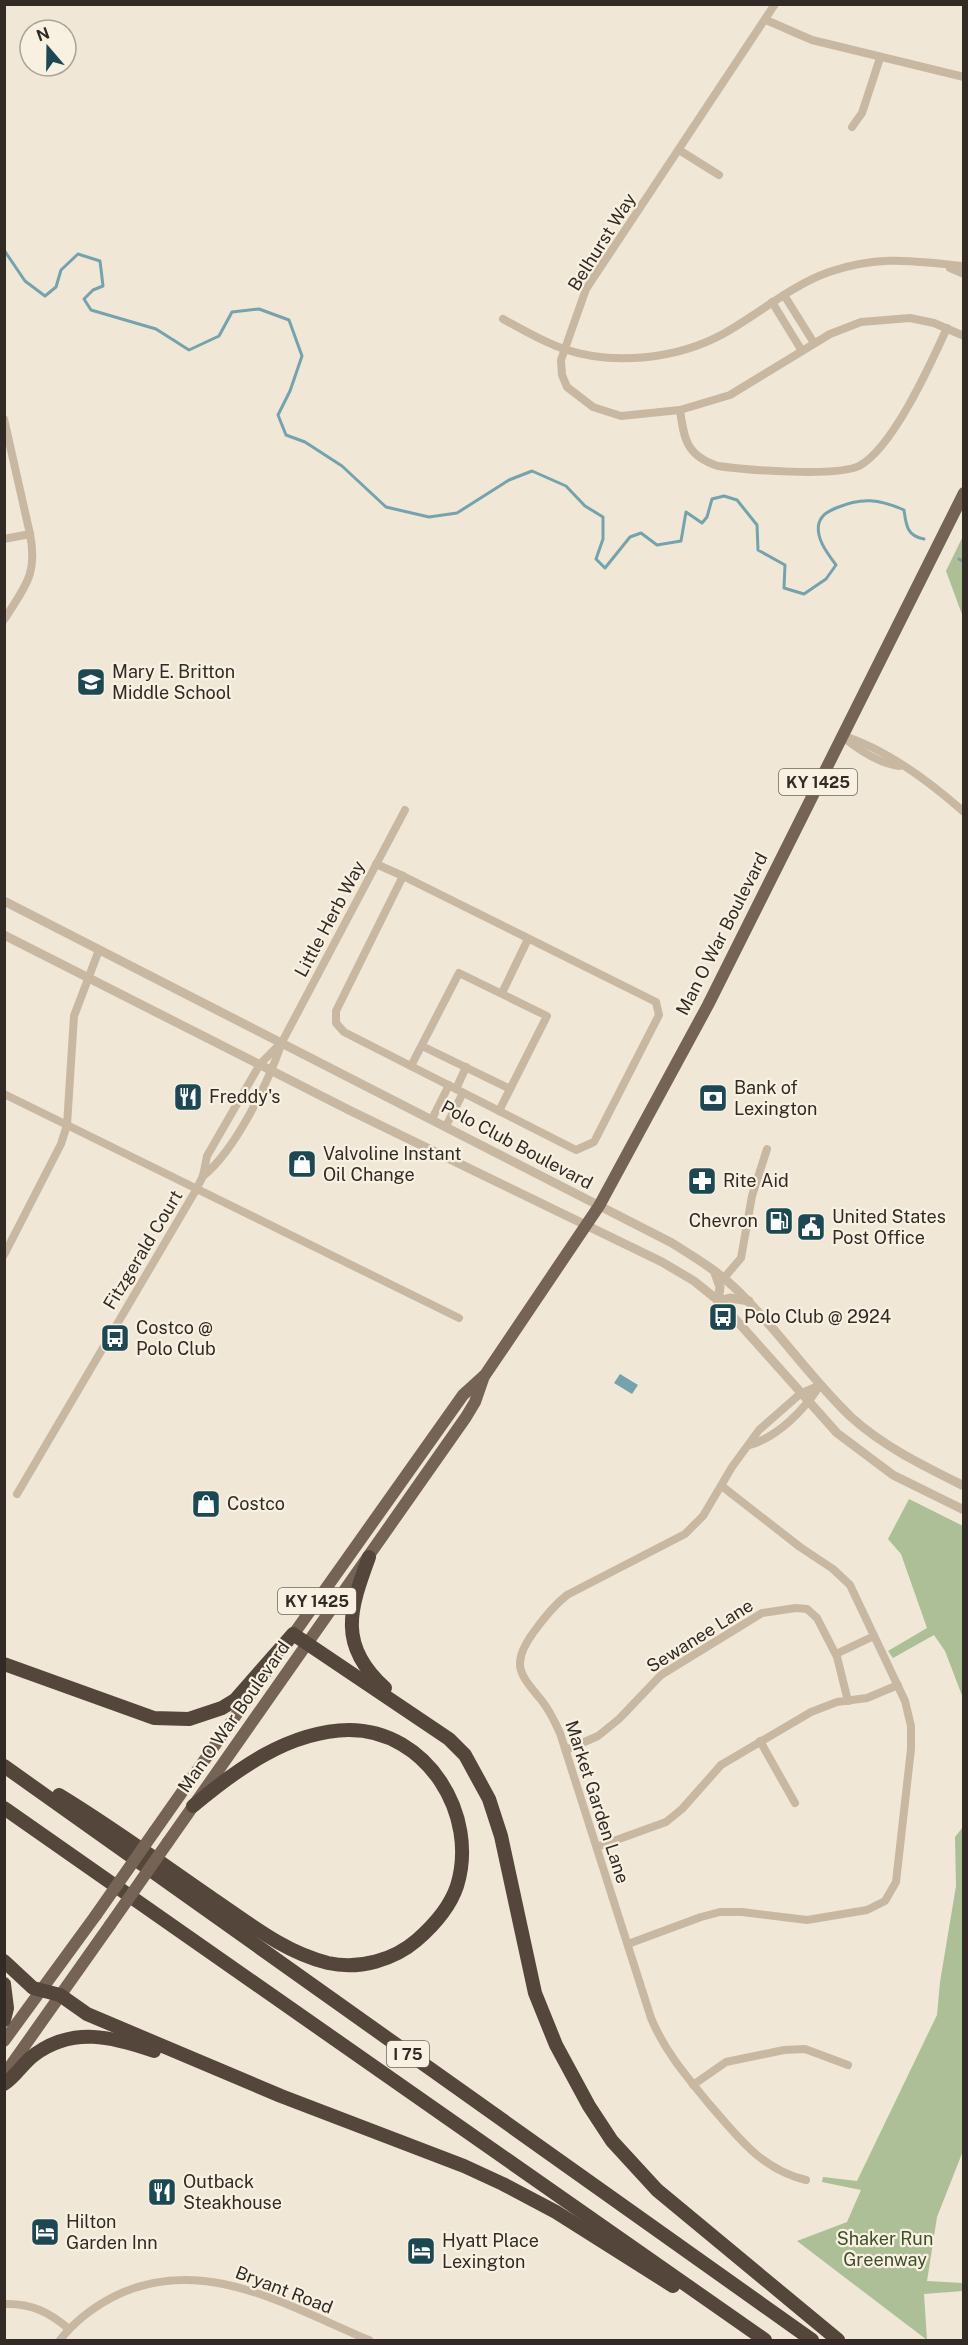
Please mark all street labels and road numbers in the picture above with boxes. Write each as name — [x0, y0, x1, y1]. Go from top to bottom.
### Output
street label: Belhurst Way — [563, 189, 640, 294]
road number: KY 1425 — [779, 769, 857, 795]
street label: Man O War Boulevard — [671, 849, 772, 1019]
street label: Little Herb Way — [290, 857, 369, 980]
street label: Polo Club Boulevard — [438, 1096, 596, 1193]
street label: Fitzgerald Court — [99, 1186, 186, 1313]
road number: KY 1425 — [278, 1588, 356, 1614]
street label: Sewanee Lane — [643, 1594, 757, 1677]
street label: Man O War Boulevard — [173, 1637, 294, 1796]
street label: Market Garden Lane — [561, 1718, 634, 1886]
road number: I 75 — [387, 2041, 429, 2067]
street label: Bryant Road — [232, 2261, 336, 2318]

